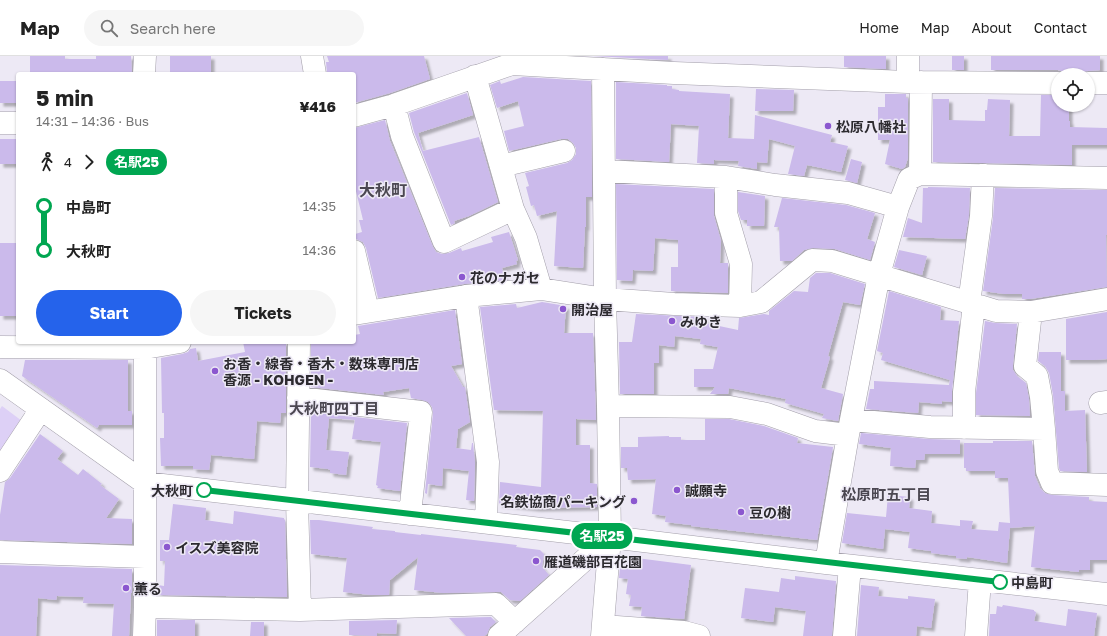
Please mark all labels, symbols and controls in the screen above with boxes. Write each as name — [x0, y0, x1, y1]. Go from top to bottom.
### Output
search box — [84, 10, 364, 46]
text: Map — [20, 16, 60, 39]
icon: search — [98, 17, 120, 39]
text: Search here — [130, 19, 216, 37]
text: Home — [859, 19, 899, 36]
text: Map — [921, 19, 949, 36]
text: About — [971, 19, 1012, 36]
text: Contact — [1034, 19, 1087, 36]
map controls — [1051, 68, 1095, 112]
button: locate — [1051, 68, 1095, 112]
text: 5 min — [36, 84, 94, 111]
text: ¥416 — [299, 97, 336, 115]
text: 14:31 – 14:36 · Bus — [36, 113, 149, 129]
place label: 松原八幡社 — [836, 118, 906, 135]
marker: 松原八幡社 — [823, 121, 833, 131]
icon: walk — [36, 151, 58, 173]
icon: forward — [78, 151, 100, 173]
text: 名駅25 — [114, 153, 159, 170]
text: 4 — [64, 154, 72, 170]
district label: 大秋町 — [359, 180, 407, 200]
text: 中島町 — [66, 198, 111, 216]
text: 14:35 — [303, 198, 336, 214]
text: 大秋町 — [66, 242, 111, 260]
text: 14:36 — [302, 242, 336, 258]
place label: 花のナガセ — [470, 269, 540, 286]
marker: 花のナガセ — [457, 272, 467, 282]
button: Start — [36, 290, 182, 336]
button: Tickets — [190, 290, 336, 336]
place label: 開治屋 — [571, 301, 613, 318]
marker: 開治屋 — [558, 304, 568, 314]
place label: みゆき — [680, 313, 722, 330]
marker: みゆき — [667, 316, 677, 326]
place label: お香・線香・香木・数珠専門店 香源 - KOHGEN - — [223, 355, 419, 388]
marker: お香・線香・香木・数珠専門店 香源 - KOHGEN - — [210, 366, 220, 376]
district label: 大秋町四丁目 — [289, 399, 379, 417]
place label: 大秋町 — [151, 482, 193, 499]
marker: 大秋町 — [196, 482, 212, 498]
place label: 誠願寺 — [685, 482, 727, 499]
marker: 誠願寺 — [672, 485, 682, 495]
district label: 松原町五丁目 — [841, 485, 931, 503]
place label: 名鉄協商パーキング — [500, 493, 626, 510]
marker: 名鉄協商パーキング — [629, 496, 639, 506]
place label: 豆の樹 — [749, 504, 791, 521]
marker: 豆の樹 — [736, 507, 746, 517]
line badge: 名駅25 — [574, 523, 630, 549]
text: 名駅25 — [579, 527, 625, 544]
place label: イスズ美容院 — [175, 539, 259, 556]
marker: イスズ美容院 — [162, 542, 172, 552]
place label: 雁道磯部百花園 — [544, 553, 642, 570]
marker: 雁道磯部百花園 — [531, 556, 541, 566]
marker: 中島町 — [992, 574, 1008, 590]
place label: 中島町 — [1011, 574, 1053, 591]
place label: 薫る — [134, 580, 162, 597]
marker: 薫る — [121, 583, 131, 593]

